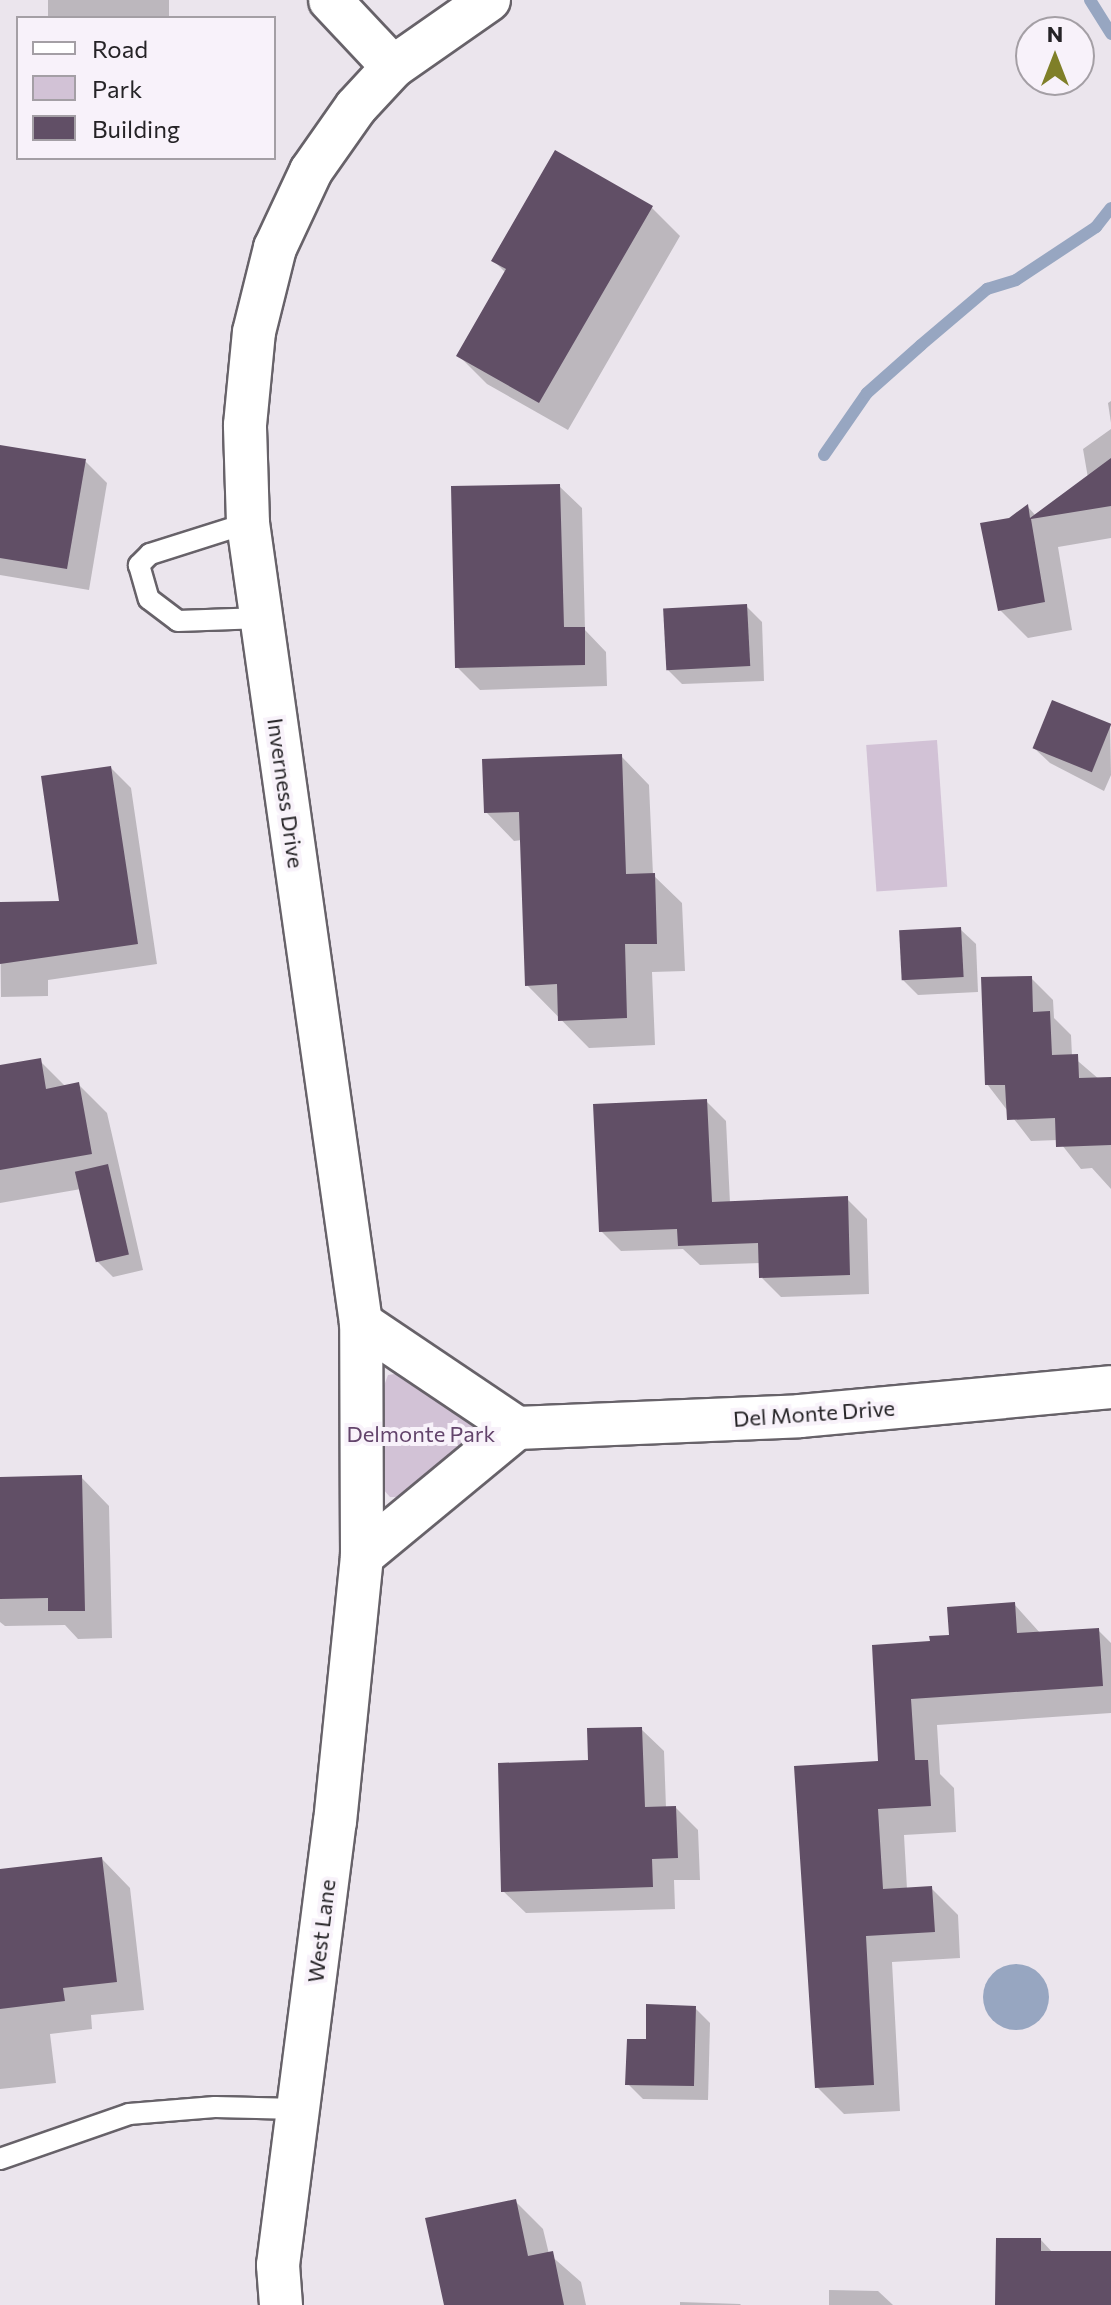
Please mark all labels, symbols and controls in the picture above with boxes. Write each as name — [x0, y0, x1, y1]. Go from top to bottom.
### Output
legend — [16, 16, 276, 160]
north arrow — [1015, 16, 1095, 96]
text: N — [1047, 20, 1063, 47]
text: Road — [92, 34, 148, 63]
text: Park — [92, 74, 142, 103]
text: Building — [92, 114, 180, 143]
street label: Inverness Drive — [262, 716, 310, 870]
street label: Del Monte Drive — [732, 1394, 896, 1432]
park label: Delmonte Park — [346, 1421, 496, 1447]
street label: West Lane — [302, 1878, 340, 1984]

